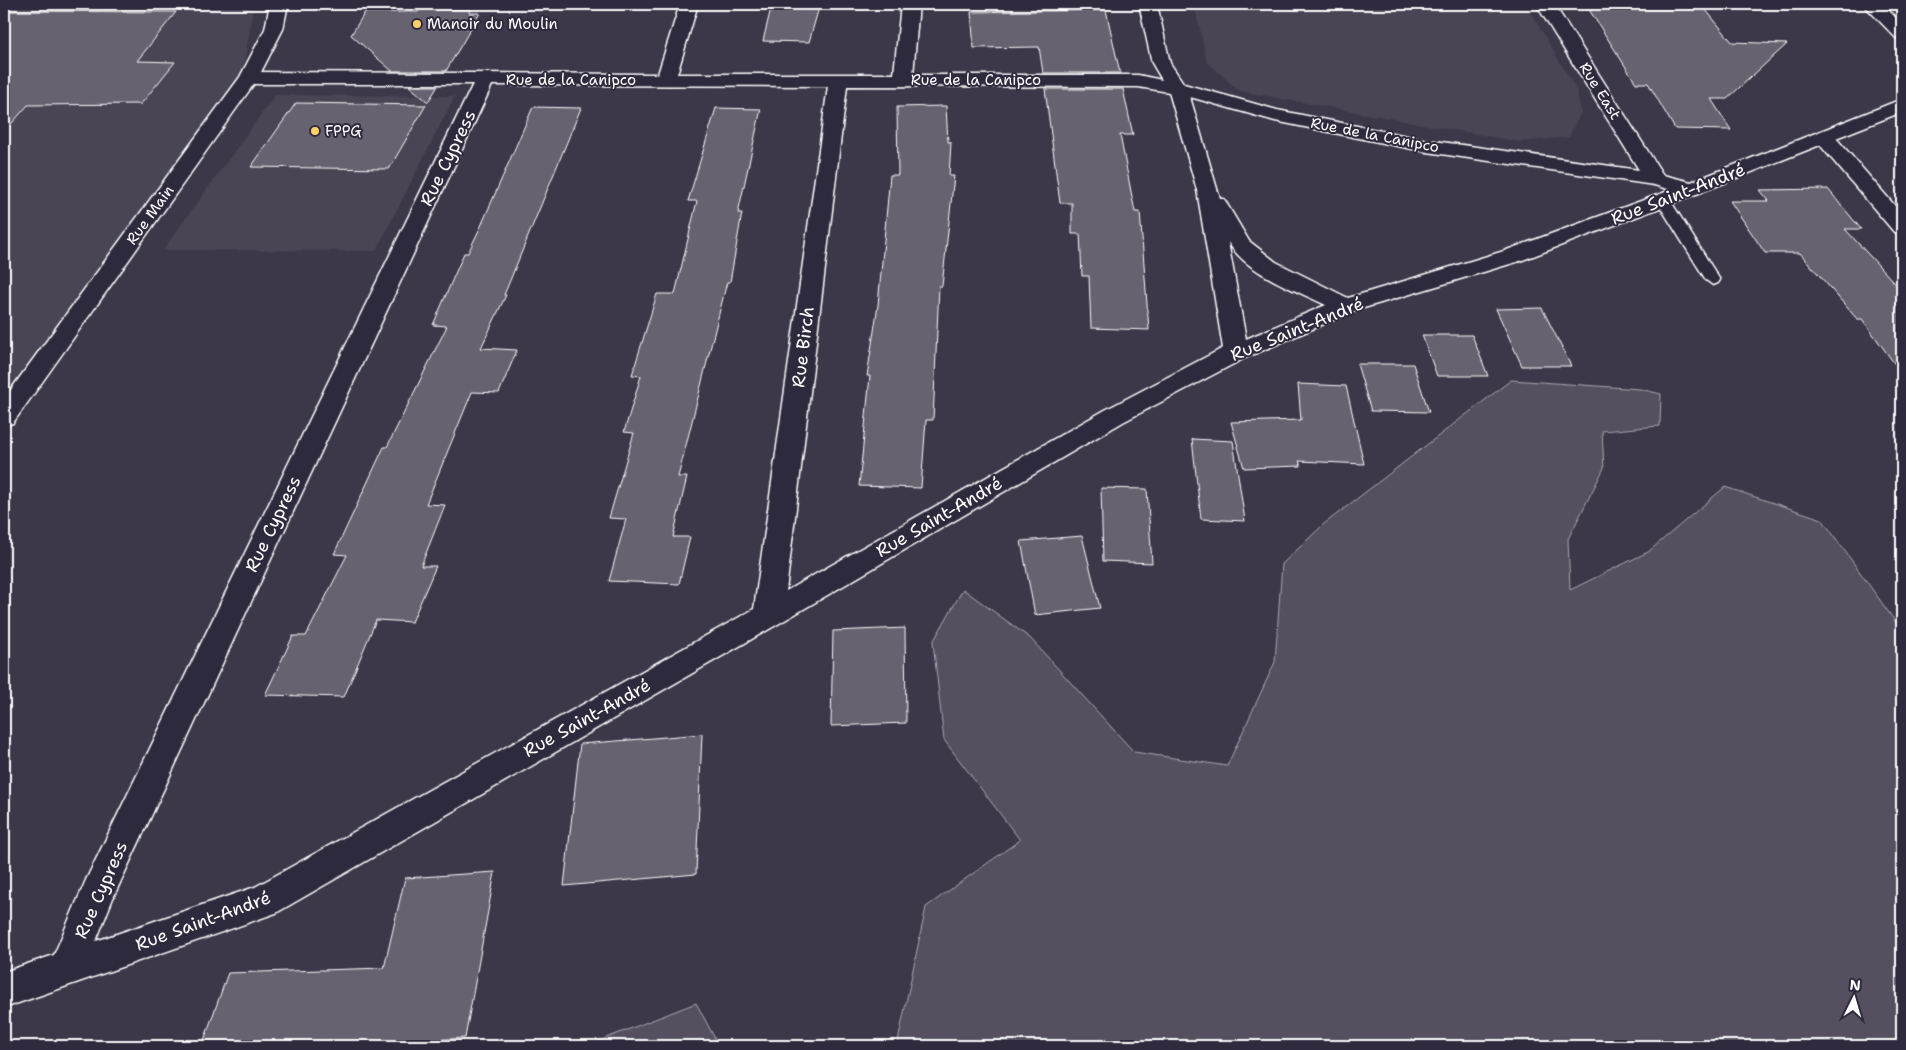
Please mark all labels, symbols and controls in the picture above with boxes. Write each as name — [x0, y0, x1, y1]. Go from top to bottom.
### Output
place label: Manoir du Moulin — [427, 14, 558, 34]
marker: Manoir du Moulin — [411, 18, 423, 30]
street label: Rue East — [1574, 58, 1626, 124]
street label: Rue de la Canipco — [506, 70, 636, 90]
street label: Rue de la Canipco — [911, 70, 1041, 90]
street label: Rue Cypress — [414, 106, 482, 210]
street label: Rue de la Canipco — [1309, 113, 1441, 157]
place label: FPPG — [325, 121, 362, 141]
marker: FPPG — [309, 125, 321, 137]
street label: Rue Saint-André — [1607, 157, 1749, 231]
street label: Rue Main — [122, 181, 178, 249]
street label: Rue Saint-André — [1227, 291, 1367, 367]
street label: Rue Birch — [786, 305, 820, 389]
street label: Rue Saint-André — [872, 471, 1006, 563]
street label: Rue Cypress — [239, 472, 307, 576]
street label: Rue Saint-André — [519, 673, 655, 763]
street label: Rue Cypress — [69, 838, 133, 942]
street label: Rue Saint-André — [132, 885, 274, 957]
north arrow — [1828, 972, 1878, 1022]
text: N — [1849, 976, 1861, 994]

